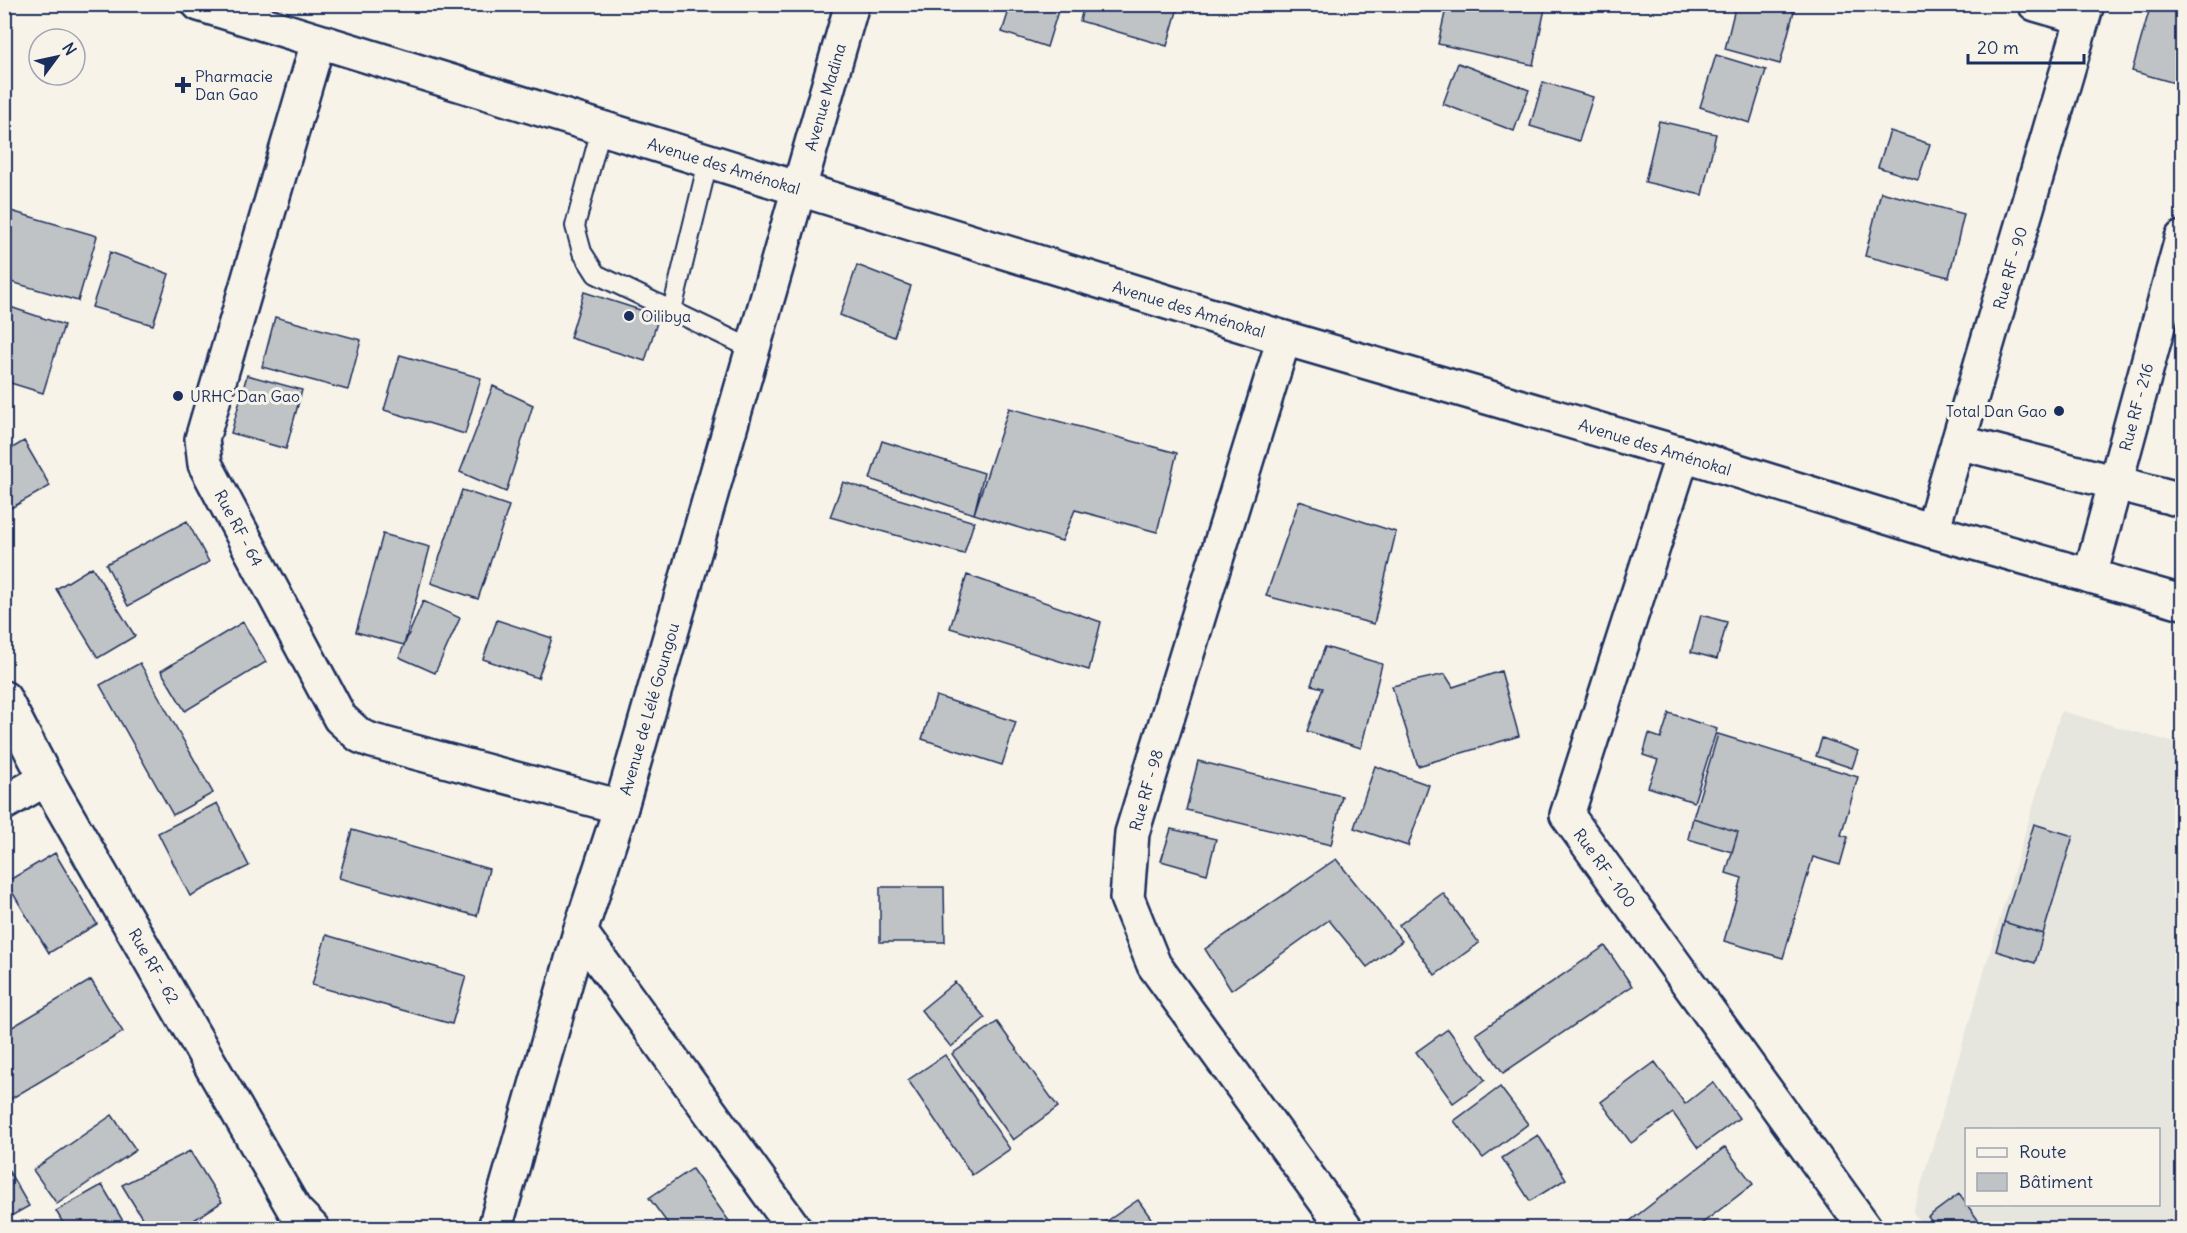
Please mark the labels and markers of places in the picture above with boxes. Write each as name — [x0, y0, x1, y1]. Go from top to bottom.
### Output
place label: Pharmacie Dan Gao — [195, 66, 273, 104]
marker: Pharmacie Dan Gao — [176, 78, 190, 92]
place label: Oilibya — [641, 306, 691, 326]
marker: Oilibya — [622, 309, 636, 323]
place label: URHC Dan Gao — [190, 386, 300, 406]
marker: URHC Dan Gao — [171, 389, 185, 403]
place label: Total Dan Gao — [1946, 401, 2047, 421]
marker: Total Dan Gao — [2052, 404, 2066, 418]

